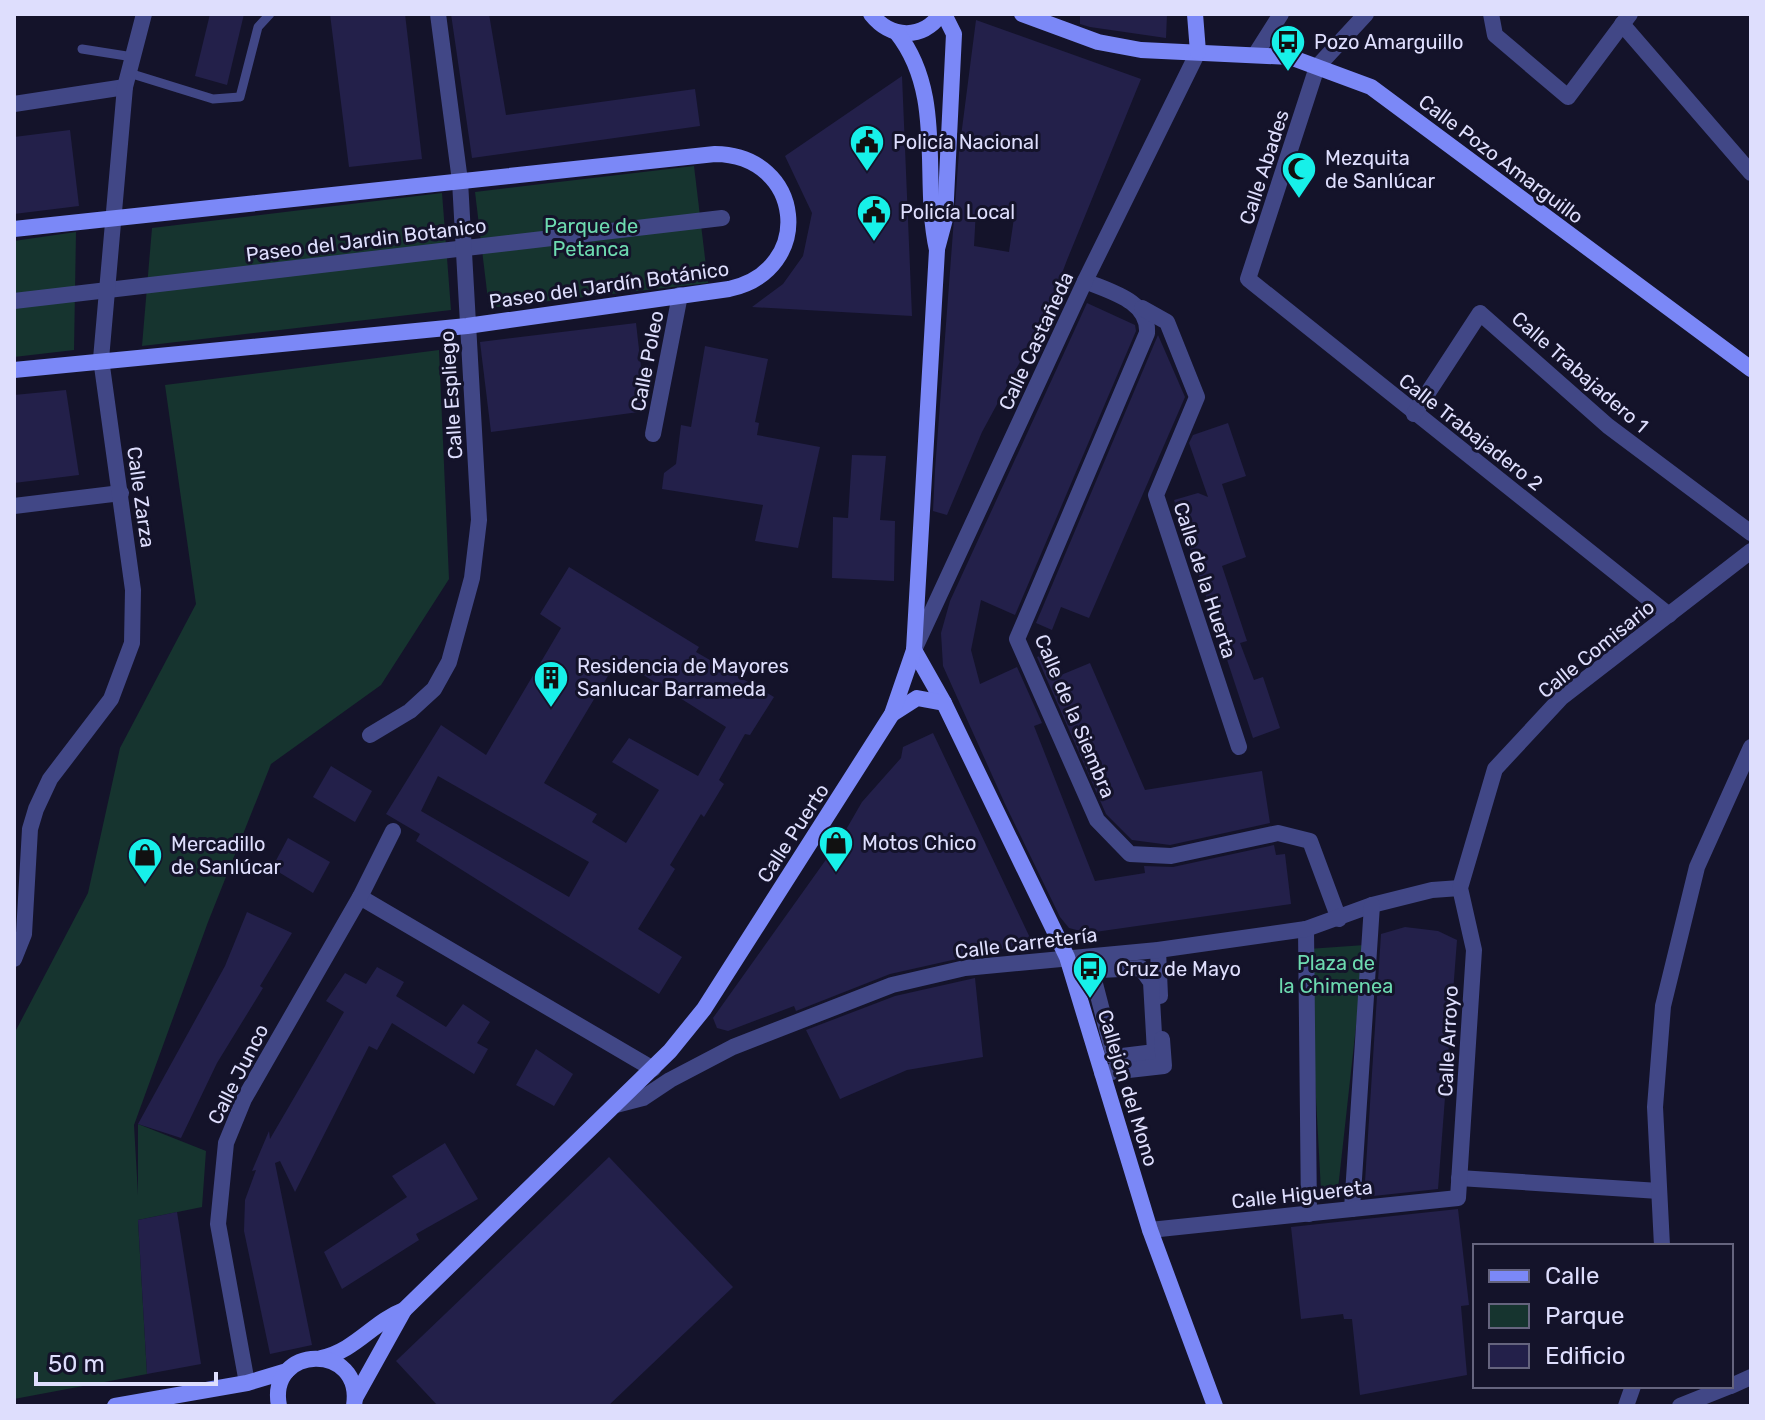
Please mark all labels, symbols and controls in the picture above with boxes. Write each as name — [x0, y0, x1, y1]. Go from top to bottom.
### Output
bus stop icon: Pozo Amarguillo — [1269, 23, 1307, 73]
place label: Pozo Amarguillo — [1314, 30, 1464, 54]
street label: Calle Pozo Amarguillo — [1414, 89, 1588, 229]
street label: Calle Abades — [1234, 107, 1294, 227]
public building icon: Policía Nacional — [848, 123, 886, 173]
place label: Policía Nacional — [893, 130, 1039, 154]
place label: Mezquita de Sanlúcar — [1325, 146, 1436, 193]
mosque icon: Mezquita de Sanlúcar — [1280, 150, 1318, 200]
public building icon: Policía Local — [855, 193, 893, 243]
place label: Policía Local — [900, 200, 1015, 224]
street label: Paseo del Jardin Botanico — [244, 213, 488, 267]
park label: Parque de Petanca — [544, 214, 638, 261]
street label: Paseo del Jardín Botánico — [487, 256, 731, 314]
street label: Calle Castañeda — [993, 268, 1079, 414]
street label: Calle Trabajadero 1 — [1507, 306, 1653, 438]
street label: Calle Poleo — [625, 309, 669, 413]
street label: Calle Espliego — [435, 330, 467, 460]
street label: Calle Trabajadero 2 — [1394, 368, 1548, 496]
street label: Calle Zarza — [122, 445, 160, 549]
street label: Calle de la Huerta — [1168, 499, 1242, 661]
street label: Calle Comisario — [1533, 595, 1659, 703]
street label: Calle de la Siembra — [1030, 630, 1120, 802]
place label: Residencia de Mayores Sanlucar Barrameda — [577, 654, 789, 701]
building icon: Residencia de Mayores Sanlucar Barrameda — [532, 659, 570, 709]
street label: Calle Puerto — [752, 779, 834, 887]
shop icon: Motos Chico — [817, 824, 855, 874]
place label: Motos Chico — [862, 831, 977, 855]
place label: Mercadillo de Sanlúcar — [171, 832, 282, 879]
shop icon: Mercadillo de Sanlúcar — [126, 836, 164, 886]
street label: Calle Carretería — [953, 922, 1099, 964]
bus stop icon: Cruz de Mayo — [1071, 950, 1109, 1000]
park label: Plaza de la Chimenea — [1279, 951, 1393, 998]
place label: Cruz de Mayo — [1116, 957, 1241, 981]
street label: Calle Arroyo — [1433, 985, 1463, 1097]
street label: Callejón del Mono — [1093, 1007, 1163, 1169]
street label: Calle Junco — [202, 1020, 274, 1128]
street label: Calle Higuereta — [1230, 1175, 1374, 1213]
legend — [1473, 1244, 1733, 1388]
text: Calle — [1545, 1262, 1599, 1290]
text: Parque — [1545, 1302, 1624, 1330]
scale bar — [36, 1336, 216, 1386]
text: Edificio — [1545, 1342, 1626, 1370]
text: 50 m — [48, 1350, 105, 1378]

